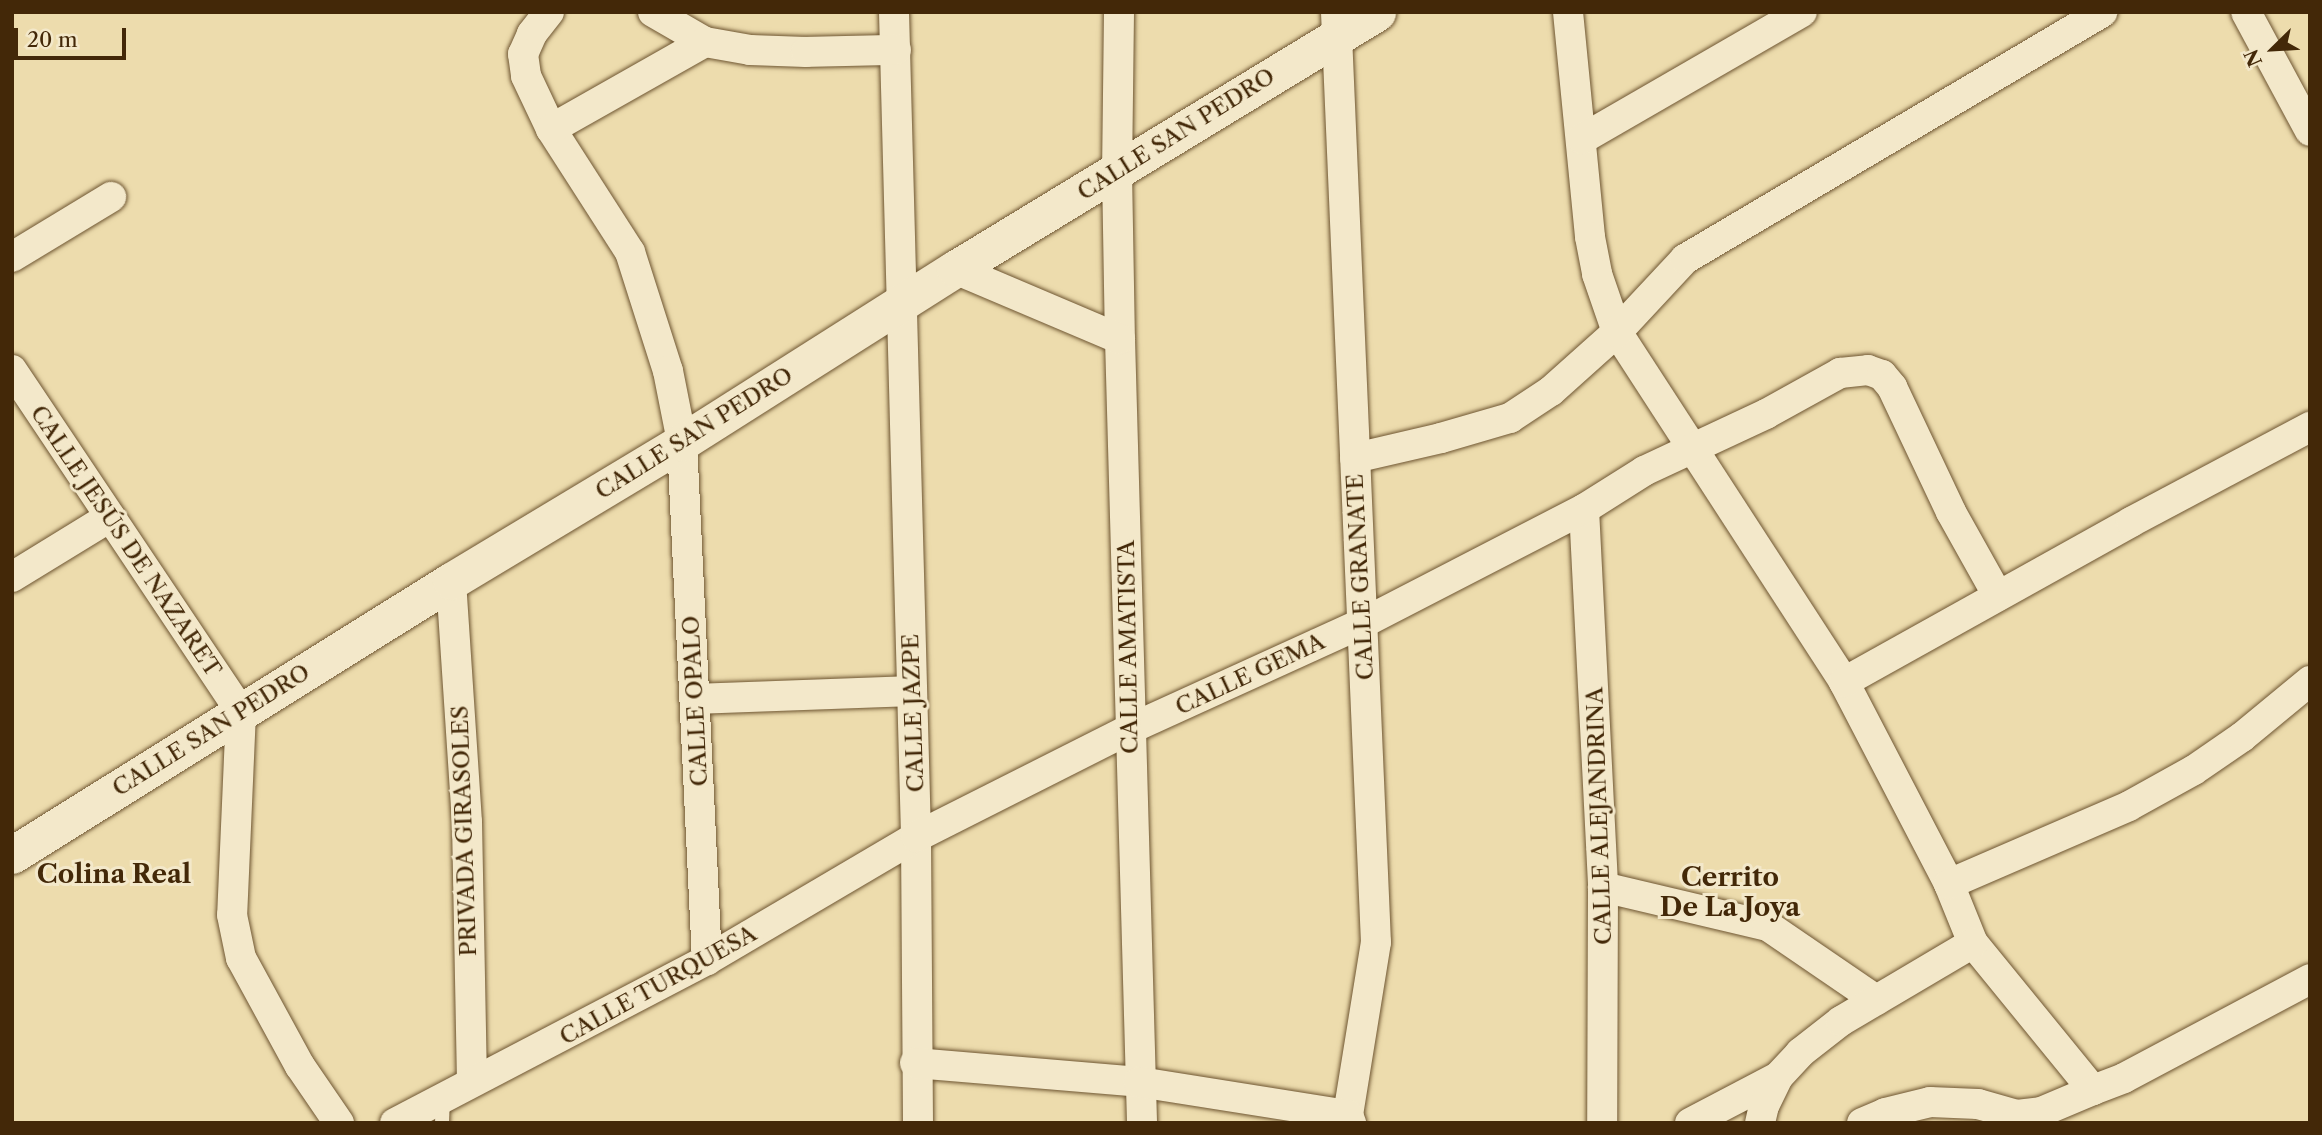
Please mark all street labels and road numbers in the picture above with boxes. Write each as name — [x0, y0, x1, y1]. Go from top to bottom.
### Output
street label: CALLE SAN PEDRO — [1072, 62, 1280, 206]
street label: CALLE SAN PEDRO — [590, 361, 798, 505]
street label: CALLE JESÚS DE NAZARET — [25, 400, 227, 682]
street label: CALLE GRANATE — [1341, 473, 1379, 681]
street label: CALLE AMATISTA — [1112, 539, 1144, 755]
street label: CALLE OPALO — [677, 615, 713, 787]
street label: CALLE GEMA — [1171, 627, 1329, 721]
street label: CALLE JAZPE — [896, 633, 930, 793]
street label: CALLE SAN PEDRO — [107, 658, 315, 802]
street label: CALLE ALEJANDRINA — [1581, 686, 1617, 946]
street label: PRIVADA GIRASOLES — [446, 705, 482, 957]
street label: CALLE TURQUESA — [554, 919, 762, 1051]

